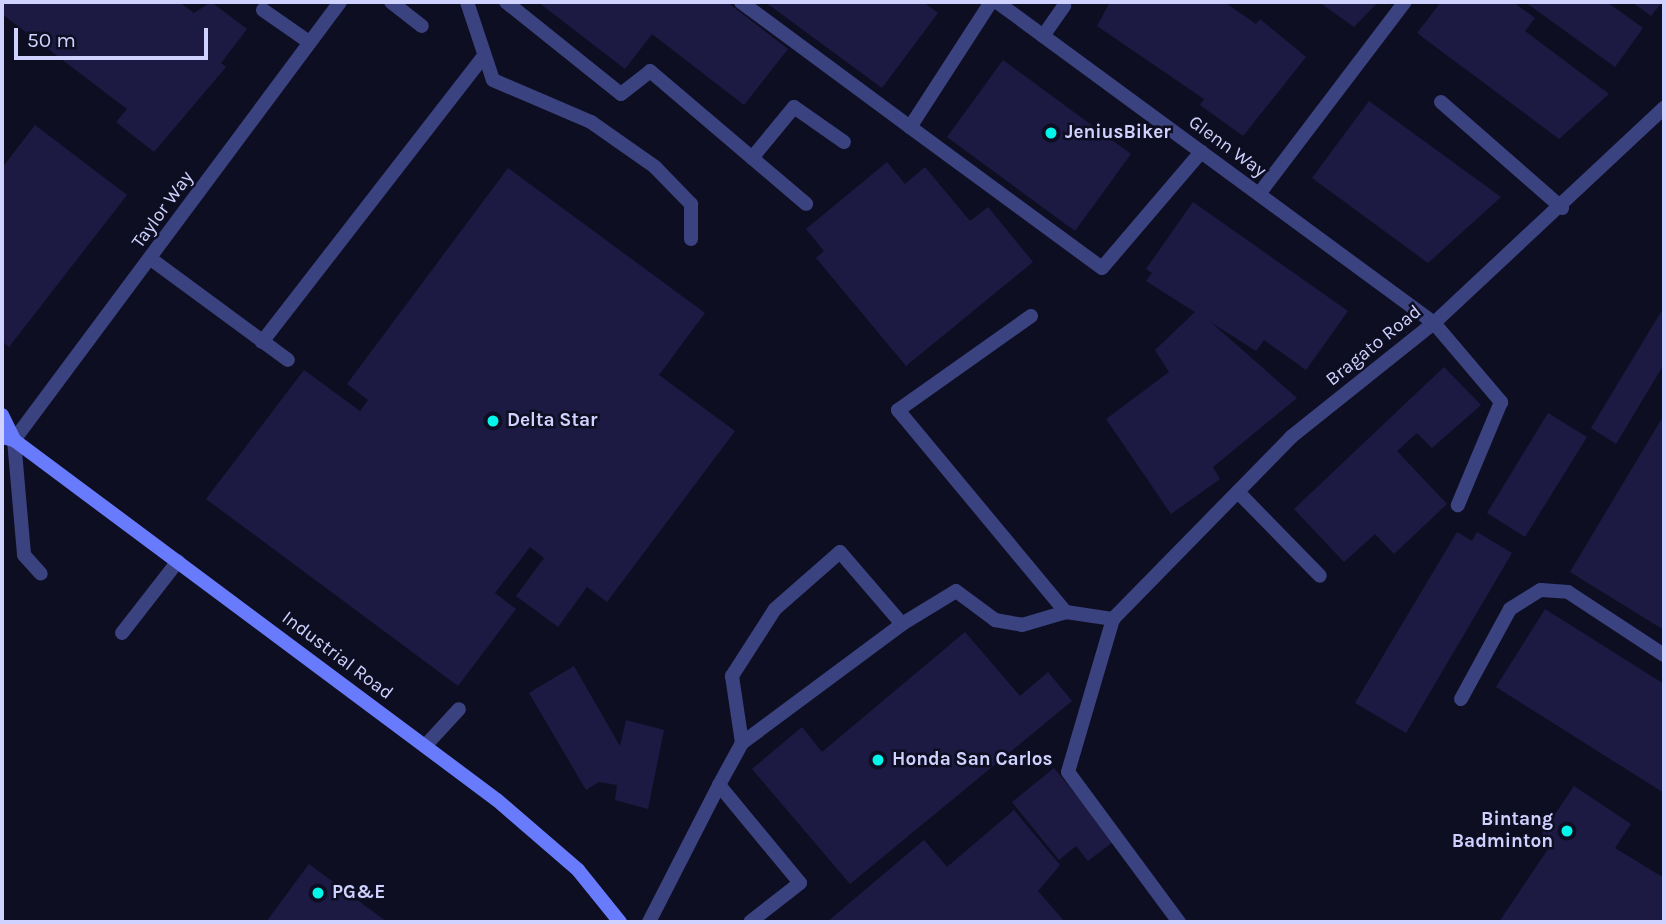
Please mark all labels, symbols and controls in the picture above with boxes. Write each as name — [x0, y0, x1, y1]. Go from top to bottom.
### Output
scale bar — [18, 14, 212, 58]
text: 50 m — [27, 28, 76, 52]
street label: Glenn Way — [1184, 111, 1270, 183]
place label: JeniusBiker — [1065, 122, 1171, 144]
marker: JeniusBiker — [1043, 125, 1059, 141]
street label: Taylor Way — [127, 167, 199, 253]
street label: Bragato Road — [1322, 301, 1426, 391]
place label: Delta Star — [507, 410, 597, 432]
marker: Delta Star — [485, 413, 501, 429]
street label: Industrial Road — [277, 607, 397, 705]
place label: Honda San Carlos — [892, 749, 1053, 771]
marker: Honda San Carlos — [870, 752, 886, 768]
place label: Bintang Badminton — [1452, 809, 1553, 853]
marker: Bintang Badminton — [1559, 823, 1575, 839]
place label: PG&E — [332, 882, 385, 904]
marker: PG&E — [310, 885, 326, 901]

